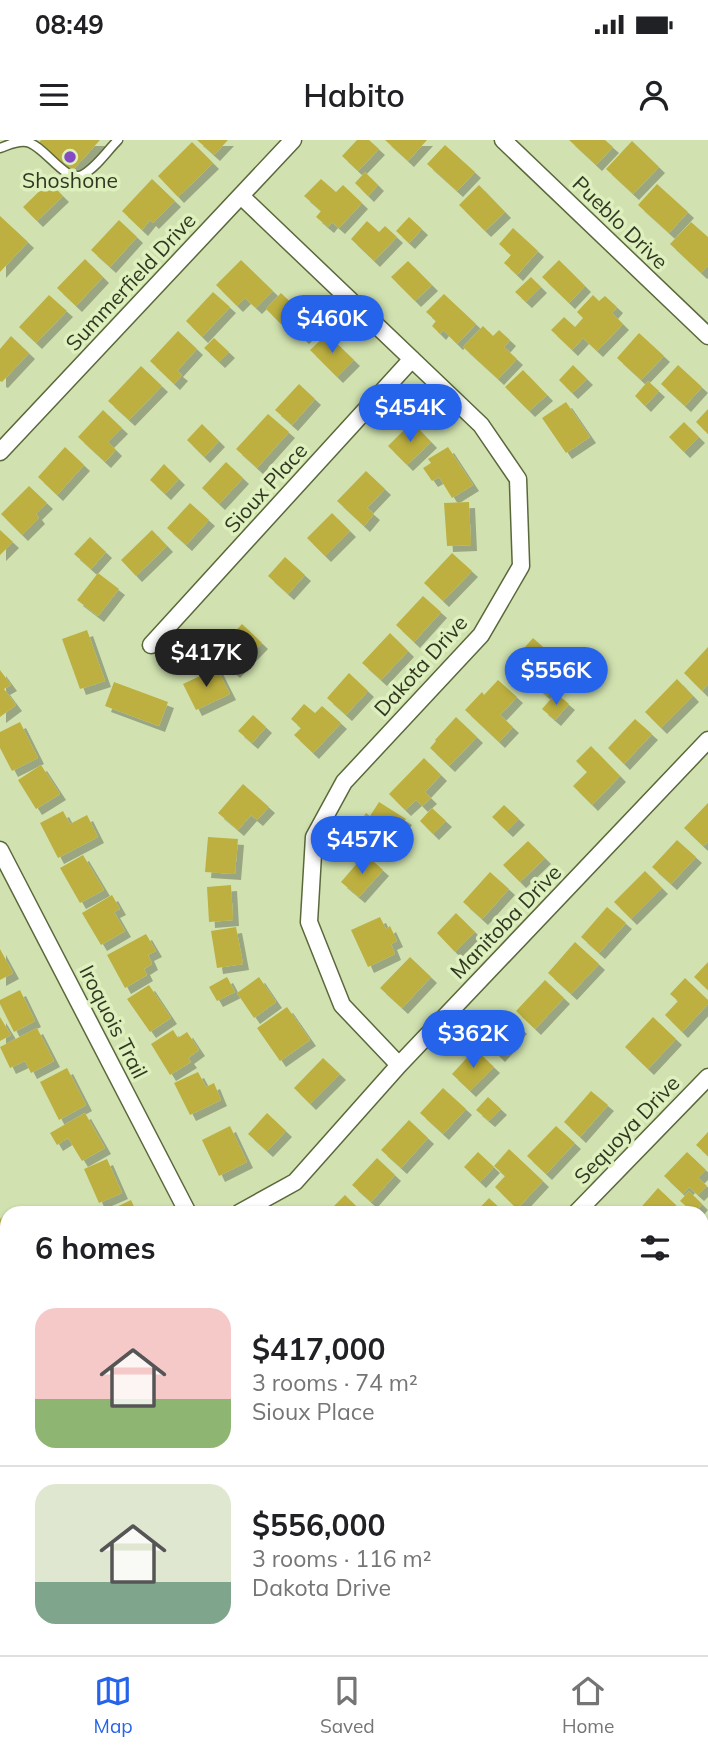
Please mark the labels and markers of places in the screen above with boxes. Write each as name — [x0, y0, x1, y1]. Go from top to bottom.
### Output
marker: Shoshone — [62, 149, 78, 165]
place label: Shoshone — [22, 167, 118, 193]
pin: $460K — [283, 296, 381, 355]
pin: $454K — [361, 384, 459, 444]
pin: $417K — [157, 630, 255, 689]
pin: $556K — [507, 648, 605, 707]
pin: $457K — [313, 816, 411, 876]
pin: $362K — [424, 1010, 522, 1070]

